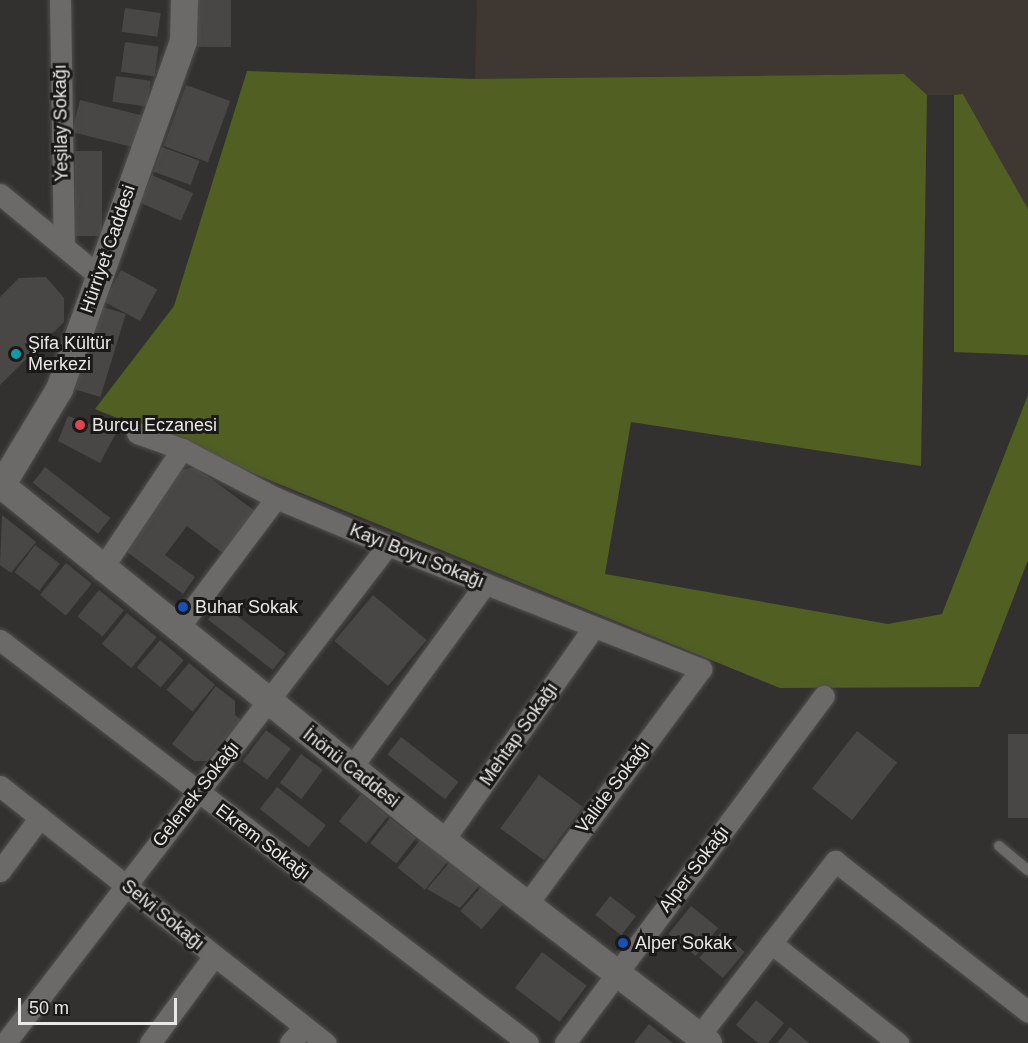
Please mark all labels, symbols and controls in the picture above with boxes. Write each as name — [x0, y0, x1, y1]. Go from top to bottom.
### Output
street label: Yeşilay Sokağı — [49, 64, 73, 182]
street label: Hürriyet Caddesi — [76, 182, 140, 316]
place label: Şifa Kültür Merkezi — [28, 333, 111, 376]
marker: Şifa Kültür Merkezi — [9, 347, 23, 361]
place label: Burcu Eczanesi — [92, 414, 217, 436]
marker: Burcu Eczanesi — [73, 418, 87, 432]
street label: Kayı Boyu Sokağı — [347, 519, 487, 593]
place label: Buhar Sokak — [195, 596, 298, 618]
marker: Buhar Sokak — [176, 600, 190, 614]
street label: Mehtap Sokağı — [475, 678, 563, 790]
street label: İnönü Caddesi — [299, 724, 403, 812]
street label: Gelenek Sokağı — [148, 737, 244, 851]
street label: Valide Sokağı — [571, 737, 655, 837]
street label: Ekrem Sokağı — [211, 799, 315, 885]
street label: Alper Sokağı — [654, 821, 734, 917]
street label: Selvi Sokağı — [117, 875, 209, 955]
place label: Alper Sokak — [635, 932, 732, 954]
marker: Alper Sokak — [616, 936, 630, 950]
scale bar — [21, 986, 180, 1024]
text: 50 m — [29, 998, 69, 1018]

